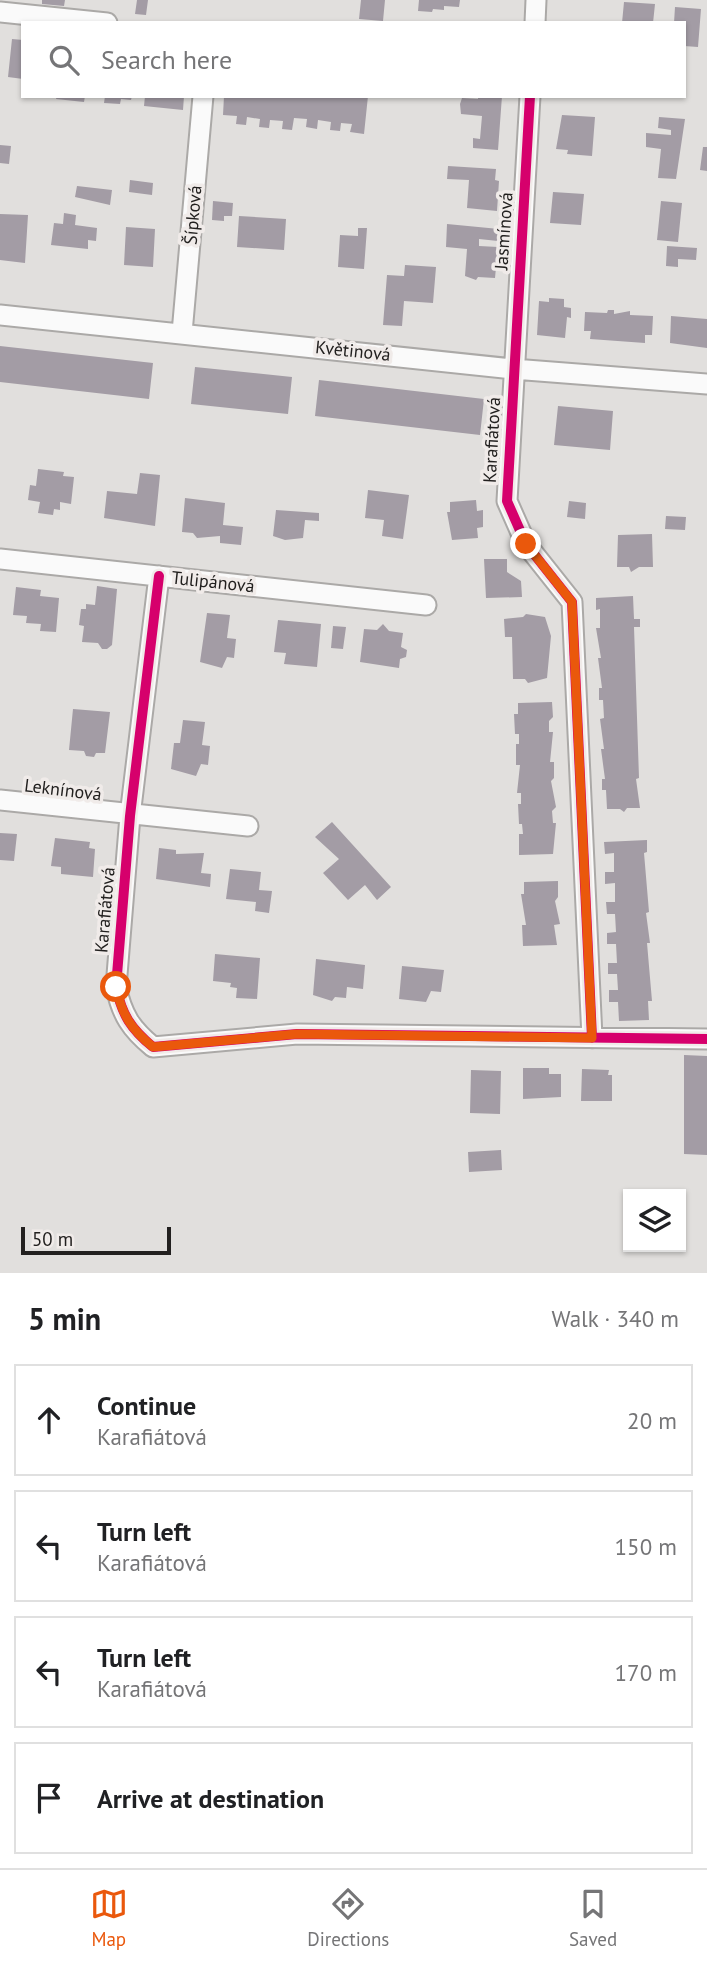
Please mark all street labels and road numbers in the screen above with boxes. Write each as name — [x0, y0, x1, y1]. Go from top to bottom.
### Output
street label: Šípková — [178, 184, 207, 246]
street label: Jasmínová — [489, 191, 518, 272]
street label: Květinová — [314, 335, 392, 366]
street label: Karafiátová — [478, 396, 505, 484]
street label: Tulipánová — [170, 566, 256, 597]
street label: Leknínová — [23, 773, 103, 806]
street label: Karafiátová — [89, 866, 120, 954]

